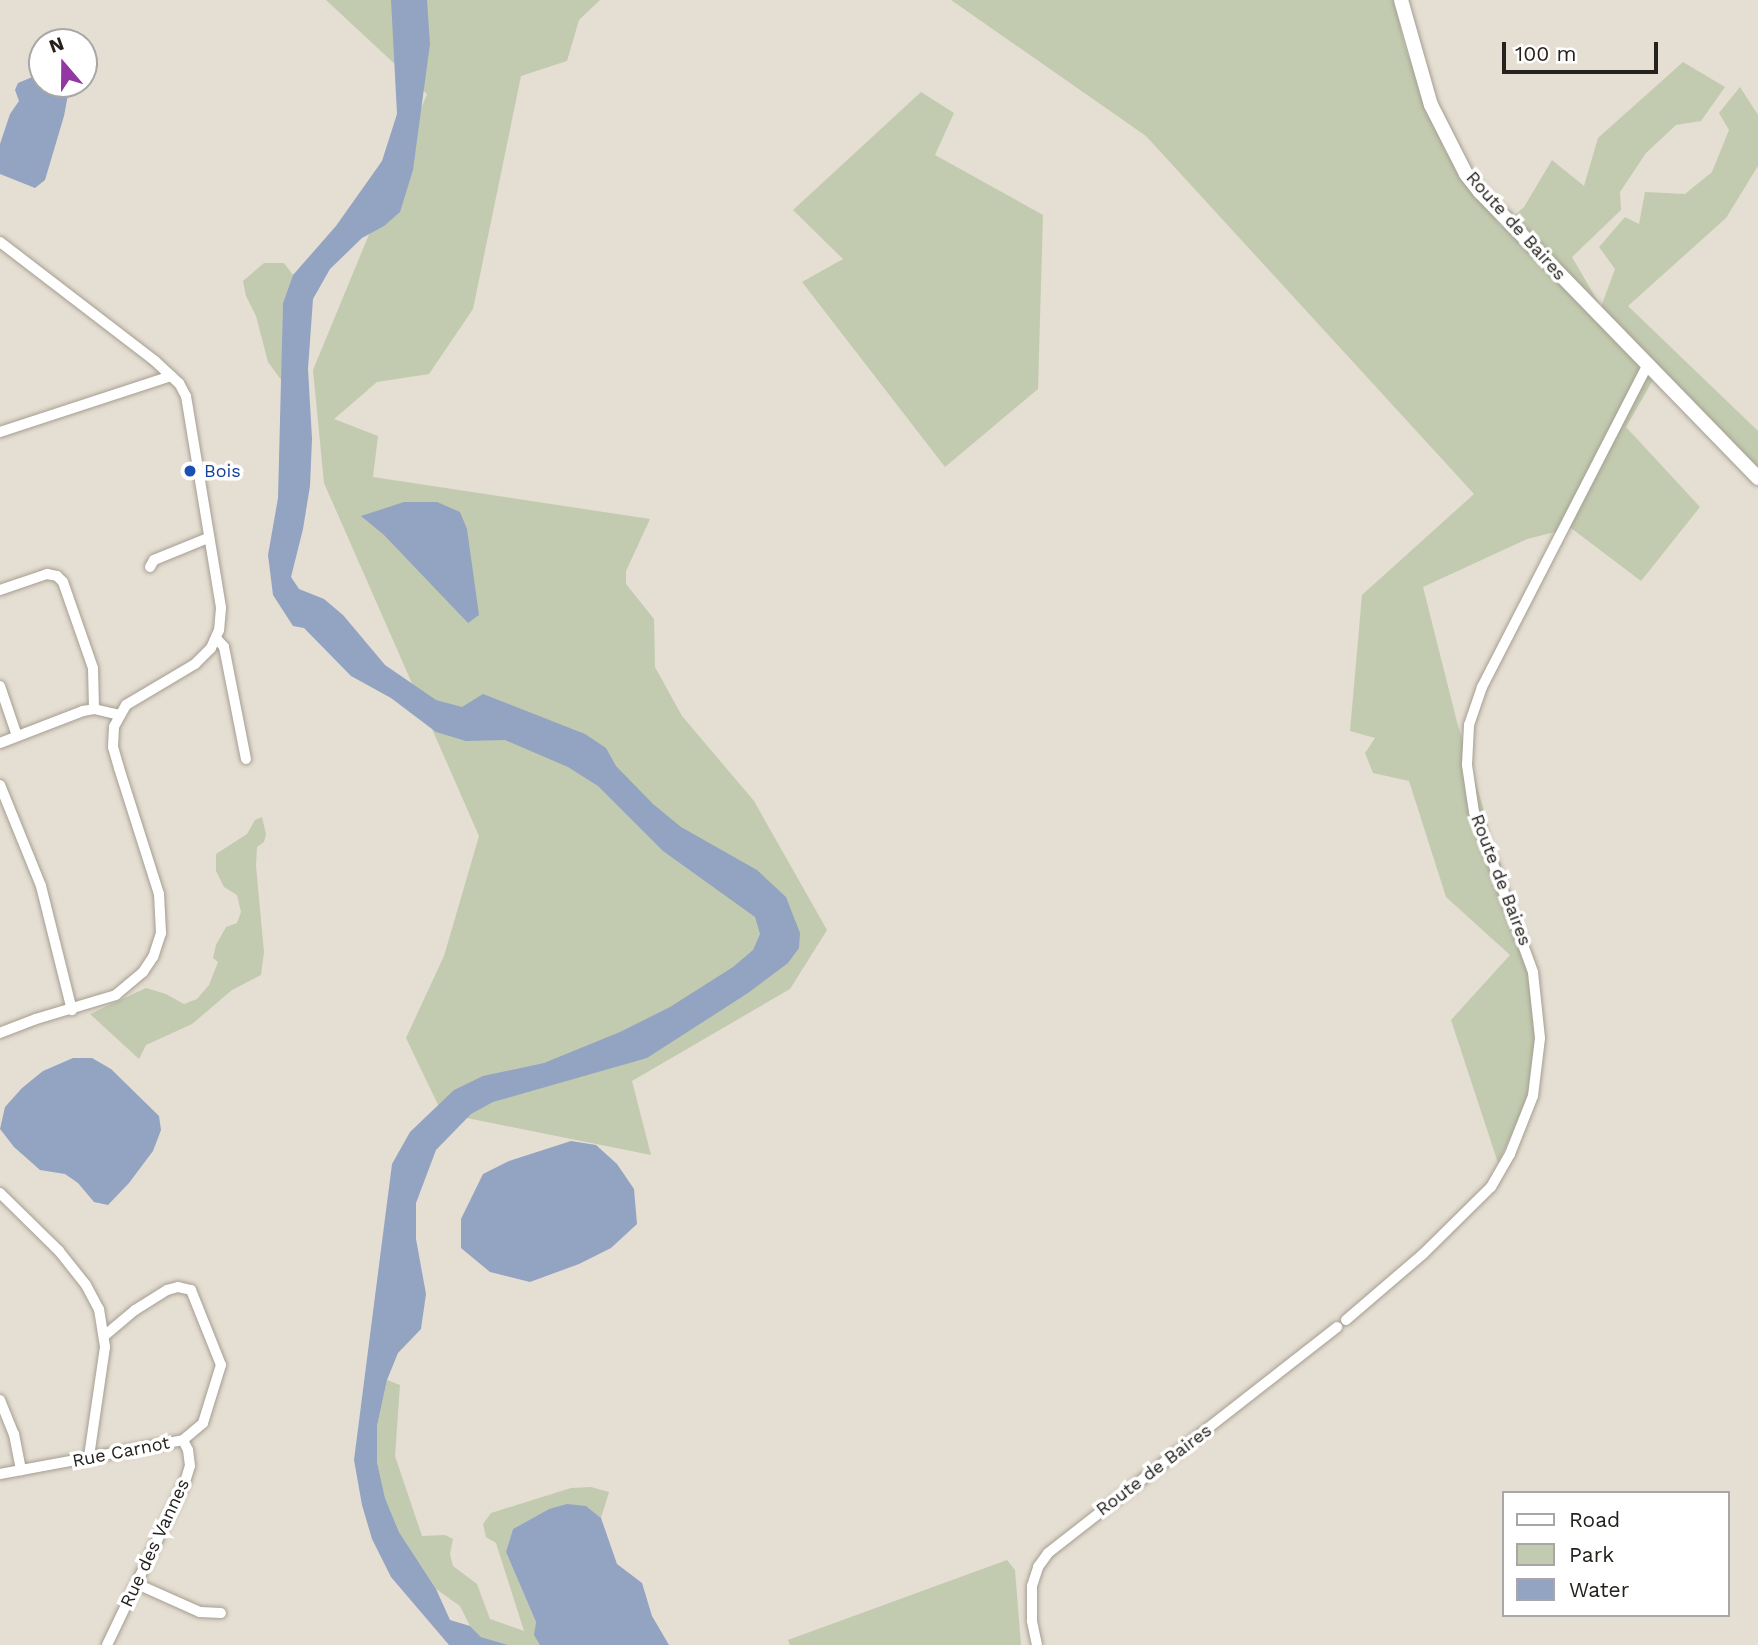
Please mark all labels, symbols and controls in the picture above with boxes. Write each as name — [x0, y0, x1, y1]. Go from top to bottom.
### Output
north arrow — [28, 28, 98, 98]
scale bar — [1506, 28, 1662, 72]
text: N — [46, 31, 67, 58]
text: 100 m — [1515, 41, 1577, 66]
street label: Route de Baires — [1461, 167, 1571, 285]
place label: Bois — [204, 460, 241, 482]
marker: Bois — [182, 463, 198, 479]
street label: Route de Baires — [1466, 811, 1536, 949]
street label: Route de Baires — [1092, 1420, 1216, 1520]
street label: Rue Carnot — [71, 1432, 171, 1472]
street label: Rue des Vannes — [116, 1475, 194, 1611]
legend — [1502, 1491, 1730, 1617]
text: Road — [1569, 1507, 1620, 1532]
text: Park — [1569, 1542, 1614, 1567]
text: Water — [1569, 1577, 1629, 1602]

